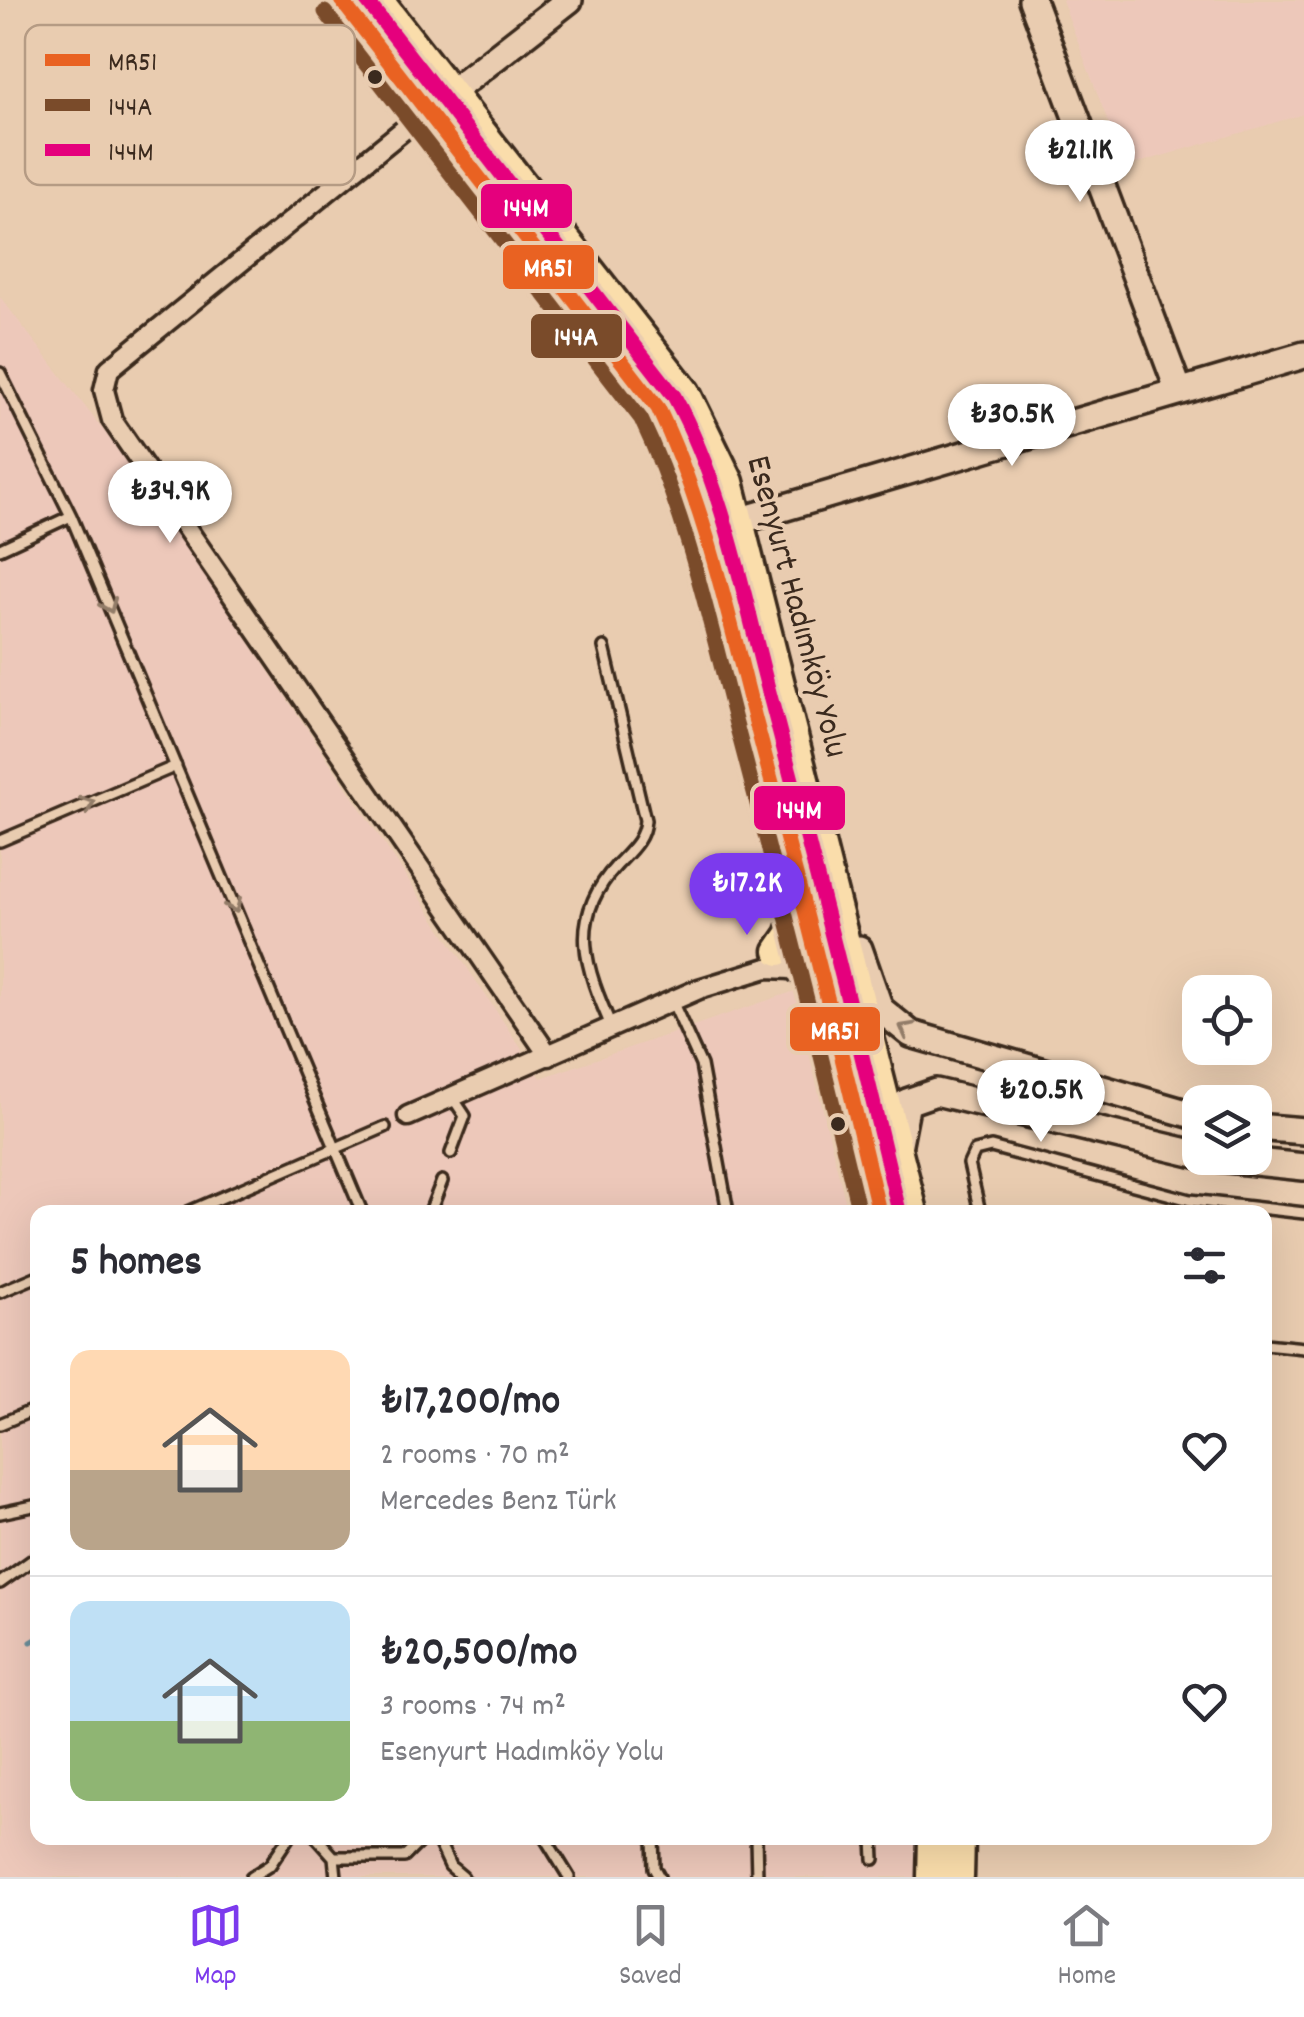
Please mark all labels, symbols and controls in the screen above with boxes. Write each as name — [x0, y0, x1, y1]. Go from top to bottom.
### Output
legend — [25, 25, 355, 185]
text: MR51 — [108, 45, 157, 85]
unlabelled marker — [365, 67, 385, 87]
text: 144A — [108, 90, 153, 130]
pin: ₺21.1K — [999, 120, 1161, 205]
text: ₺21.1K — [1047, 129, 1113, 175]
text: 144M — [108, 135, 154, 175]
line badge: 144M — [479, 182, 574, 230]
text: 144M — [503, 191, 549, 231]
line badge: MR51 — [501, 243, 596, 291]
text: MR51 — [523, 251, 573, 291]
line badge: 144A — [529, 312, 624, 360]
text: 144A — [554, 320, 598, 360]
pin: ₺30.5K — [931, 384, 1093, 469]
text: ₺30.5K — [970, 393, 1054, 439]
street label: Esenyurt Hadımköy Yolu — [731, 451, 859, 763]
pin: ₺34.9K — [89, 461, 251, 546]
text: ₺34.9K — [130, 470, 210, 516]
one-way arrow — [97, 596, 117, 614]
line badge: 144M — [752, 784, 847, 832]
text: 144M — [776, 793, 822, 833]
one-way arrow — [78, 795, 96, 815]
pin: ₺17.2K — [666, 853, 828, 938]
text: ₺17.2K — [711, 862, 783, 908]
one-way arrow — [223, 896, 243, 913]
map controls — [1182, 975, 1272, 1175]
button: locate — [1182, 975, 1272, 1065]
line badge: MR51 — [788, 1005, 882, 1053]
text: MR51 — [810, 1014, 860, 1054]
one-way arrow — [898, 1022, 916, 1042]
pin: ₺20.5K — [960, 1060, 1122, 1145]
text: ₺20.5K — [999, 1069, 1083, 1115]
button: layers — [1182, 1085, 1272, 1175]
unlabelled marker — [828, 1114, 848, 1134]
text: 5 homes — [70, 1235, 202, 1295]
icon: filters — [1177, 1238, 1232, 1293]
text: ₺17,200/mo — [380, 1374, 560, 1434]
icon: home — [150, 1390, 270, 1510]
icon: heart — [1177, 1423, 1232, 1478]
text: 2 rooms · 70 m² — [380, 1434, 570, 1480]
text: Mercedes Benz Türk — [380, 1480, 617, 1526]
text: ₺20,500/mo — [380, 1625, 577, 1685]
icon: home — [150, 1641, 270, 1761]
icon: heart — [1177, 1674, 1232, 1729]
text: 3 rooms · 74 m² — [380, 1685, 566, 1731]
text: Esenyurt Hadımköy Yolu — [380, 1731, 664, 1777]
tab: Map — [188, 1898, 243, 1998]
tab: Saved — [619, 1898, 682, 1998]
tab: Home — [1058, 1898, 1116, 1998]

